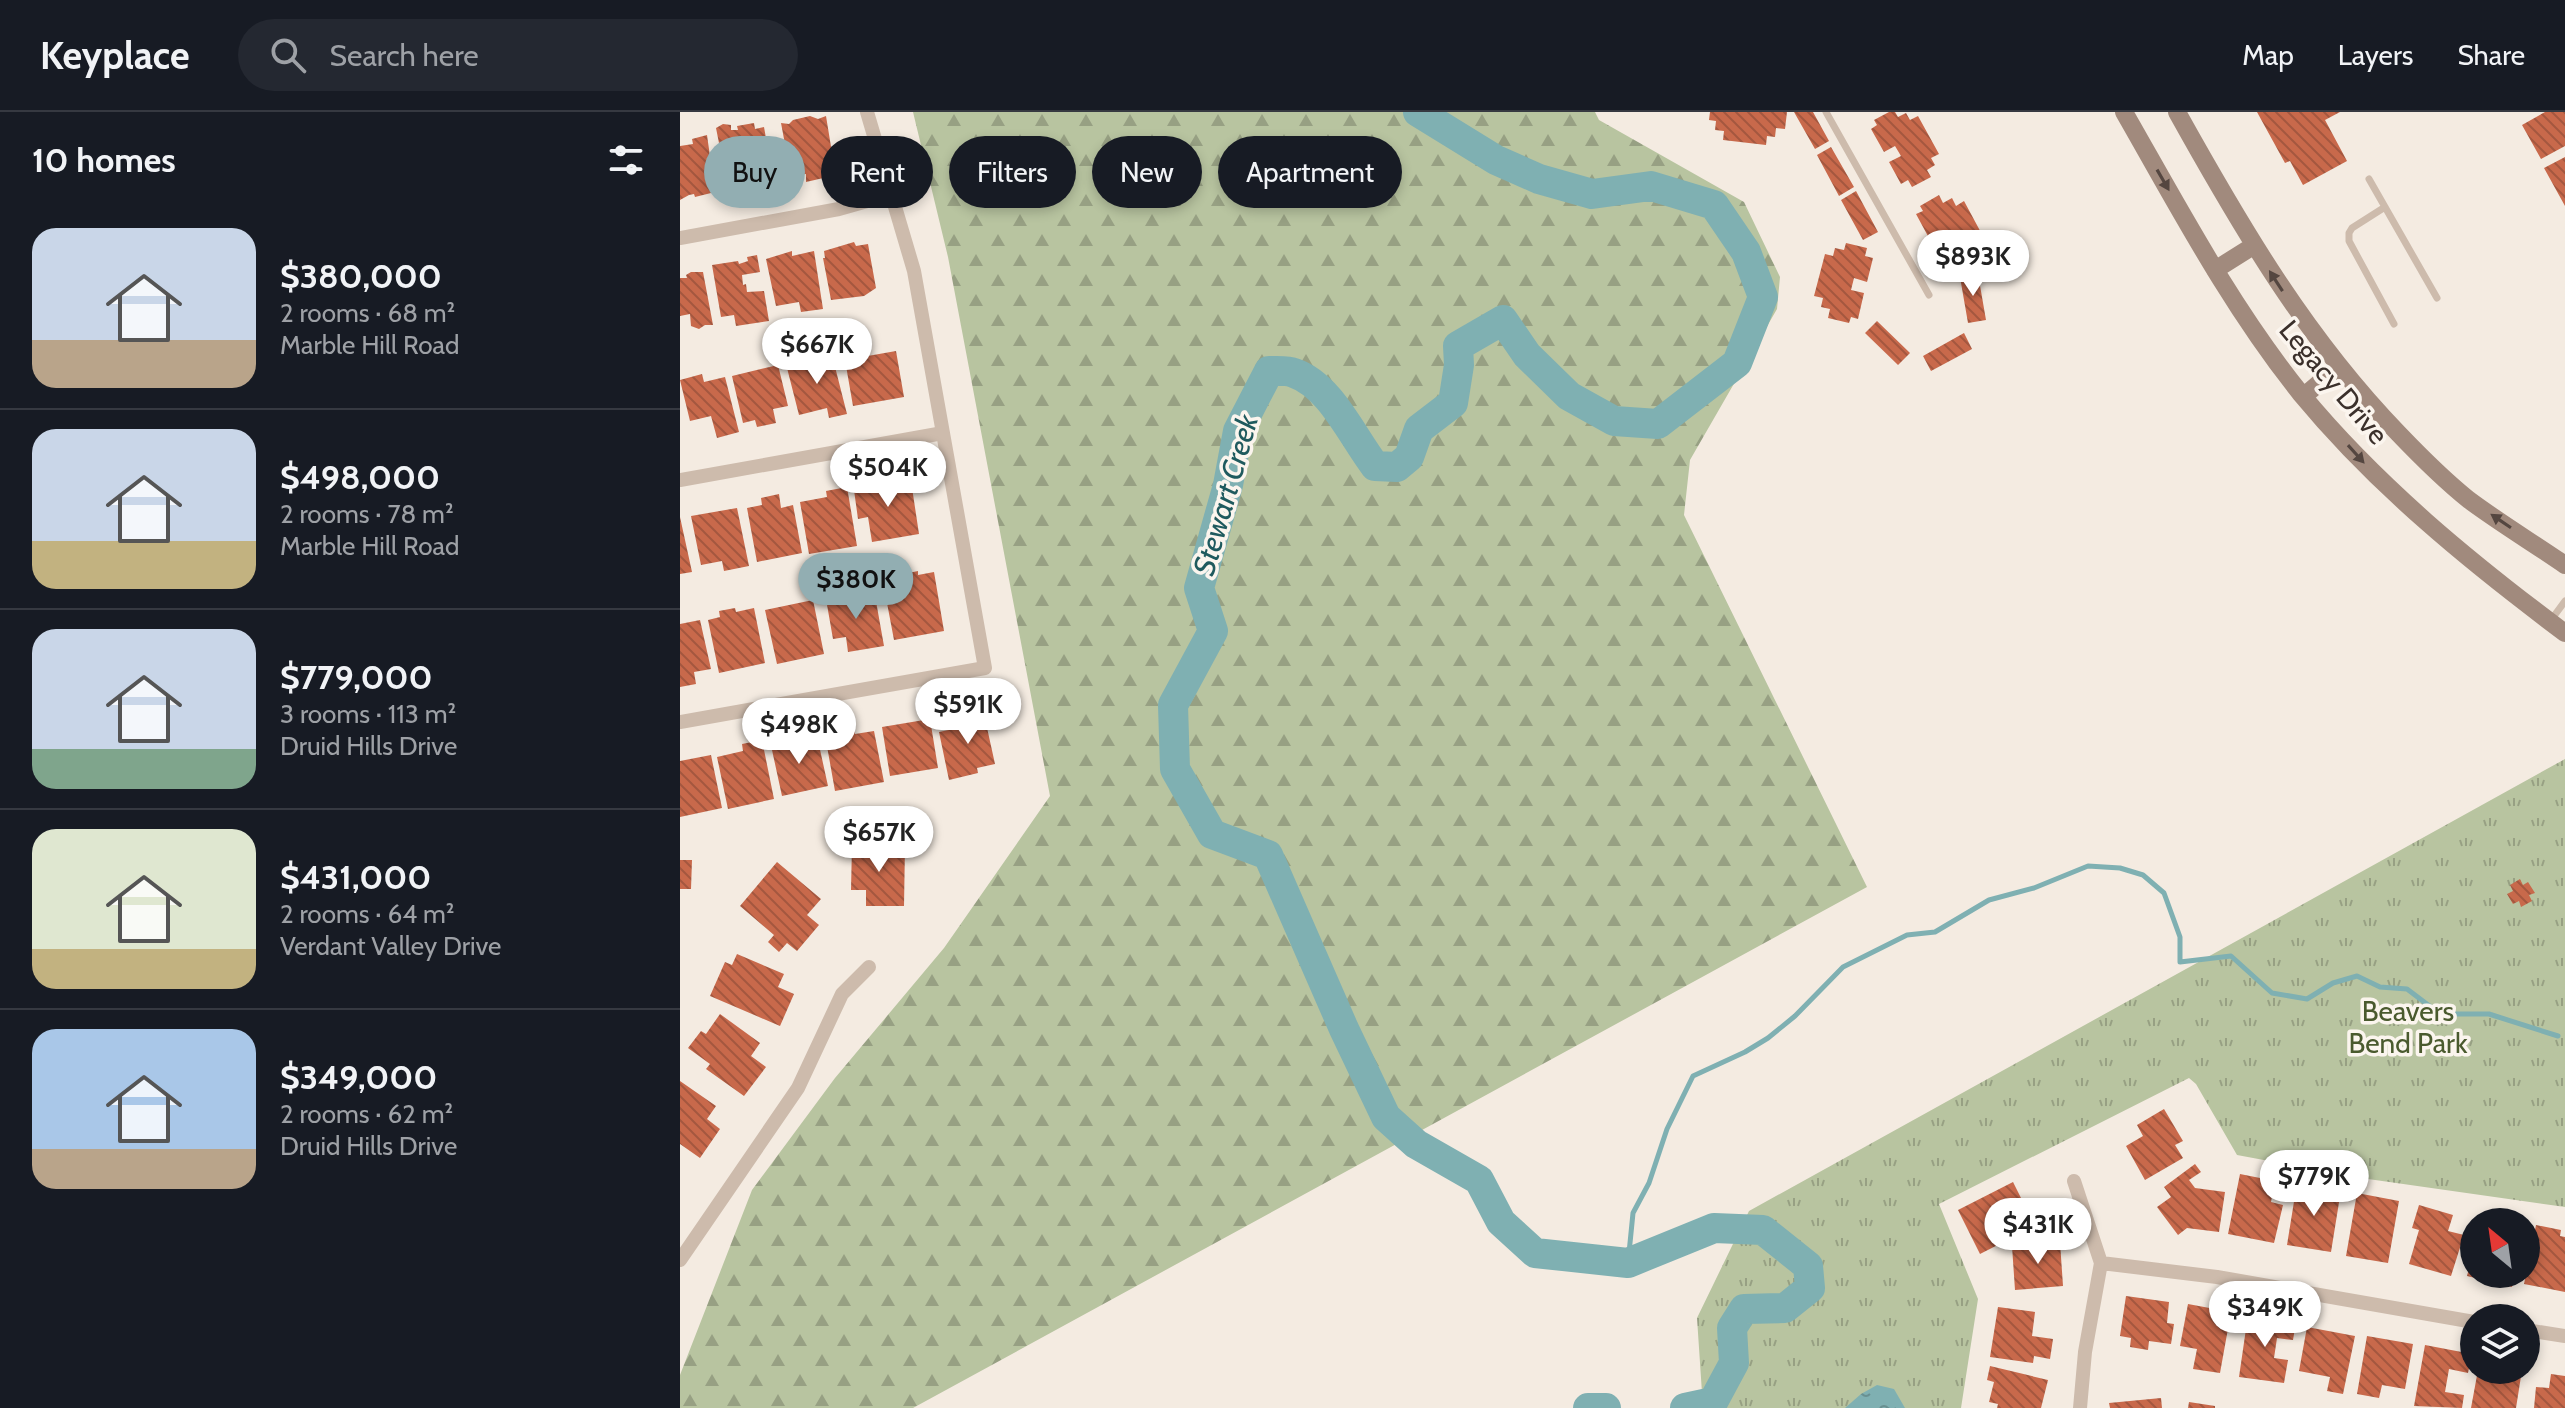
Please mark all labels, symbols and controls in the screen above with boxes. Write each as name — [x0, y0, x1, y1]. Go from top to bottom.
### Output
search box — [238, 19, 798, 91]
text: Keyplace — [40, 32, 190, 79]
icon: search — [266, 33, 310, 77]
text: Search here — [330, 37, 479, 74]
text: Map — [2242, 38, 2294, 72]
text: Layers — [2338, 38, 2413, 72]
text: Share — [2457, 38, 2525, 72]
chip: Buy — [704, 136, 805, 208]
chip: Rent — [821, 136, 933, 208]
chip: Filters — [949, 136, 1076, 208]
chip: New — [1092, 136, 1202, 208]
chip: Apartment — [1218, 136, 1402, 208]
icon: filters — [604, 138, 648, 182]
text: 10 homes — [32, 139, 176, 181]
one-way arrow — [2156, 169, 2170, 191]
pin: $893K — [1917, 230, 2029, 298]
text: $893K — [1935, 240, 2011, 272]
text: $380,000 — [280, 255, 442, 297]
icon: home — [96, 260, 192, 356]
one-way arrow — [2269, 271, 2284, 292]
text: 2 rooms · 68 m² — [280, 297, 455, 329]
street label: Legacy Drive — [2272, 313, 2396, 451]
pin: $667K — [761, 318, 873, 386]
text: $667K — [780, 328, 854, 360]
text: Marble Hill Road — [280, 329, 459, 361]
water label: Stewart Creek — [1185, 409, 1266, 579]
pin: $504K — [832, 441, 944, 509]
one-way arrow — [2347, 444, 2365, 463]
text: $504K — [848, 451, 928, 483]
text: $498,000 — [280, 456, 440, 498]
icon: home — [96, 461, 192, 557]
text: 2 rooms · 78 m² — [280, 498, 454, 530]
one-way arrow — [2490, 514, 2511, 529]
text: Marble Hill Road — [280, 530, 459, 562]
pin: $380K — [800, 553, 912, 621]
text: $380K — [816, 563, 896, 595]
text: $779,000 — [280, 656, 433, 698]
icon: home — [96, 661, 192, 757]
pin: $591K — [912, 678, 1024, 746]
text: $591K — [933, 688, 1003, 720]
text: 3 rooms · 113 m² — [280, 698, 456, 730]
pin: $498K — [743, 698, 855, 766]
text: $498K — [760, 708, 838, 740]
text: Druid Hills Drive — [280, 730, 457, 762]
pin: $657K — [823, 806, 935, 874]
text: $657K — [842, 816, 916, 848]
text: $431,000 — [280, 856, 431, 898]
icon: home — [96, 861, 192, 957]
text: 2 rooms · 64 m² — [280, 898, 455, 930]
text: Verdant Valley Drive — [280, 930, 501, 962]
park label: Beavers Bend Park — [2349, 994, 2468, 1060]
text: $349,000 — [280, 1056, 437, 1098]
icon: home — [96, 1061, 192, 1157]
text: 2 rooms · 62 m² — [280, 1098, 453, 1130]
text: Druid Hills Drive — [280, 1130, 457, 1162]
pin: $779K — [2258, 1150, 2370, 1218]
text: $779K — [2278, 1160, 2350, 1192]
pin: $431K — [1982, 1198, 2094, 1266]
text: $431K — [2002, 1208, 2074, 1240]
north arrow — [2460, 1208, 2540, 1288]
map controls — [2460, 1208, 2540, 1384]
pin: $349K — [2209, 1281, 2321, 1349]
text: $349K — [2227, 1291, 2303, 1323]
button: layers — [2460, 1304, 2540, 1384]

